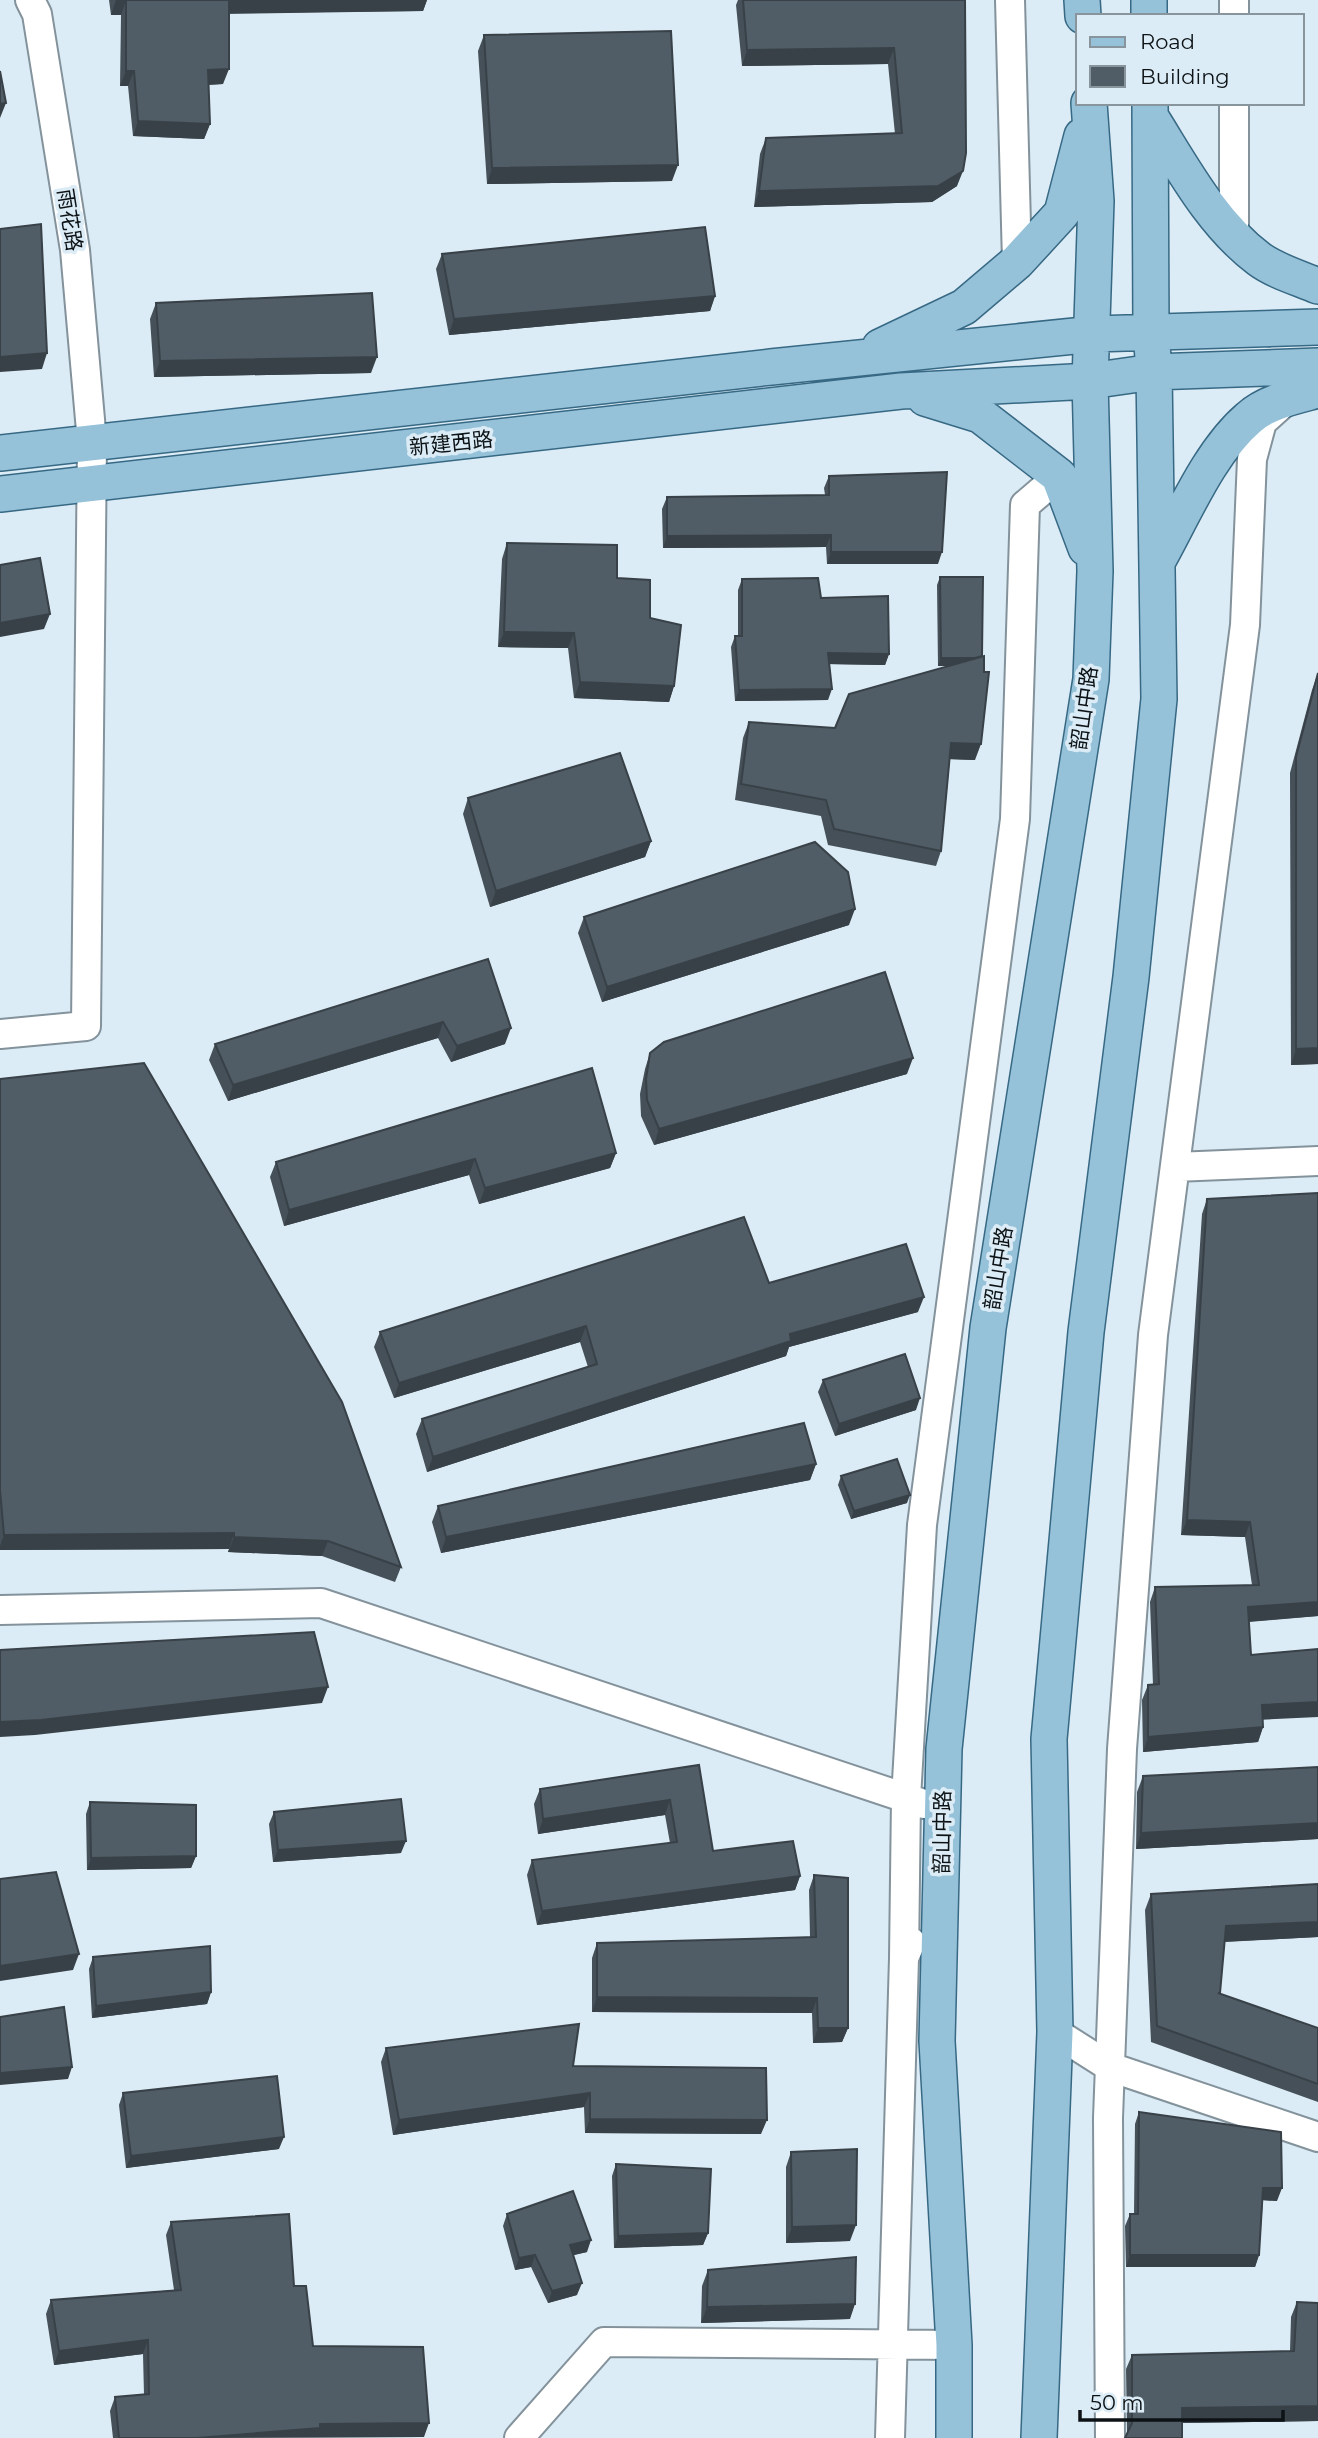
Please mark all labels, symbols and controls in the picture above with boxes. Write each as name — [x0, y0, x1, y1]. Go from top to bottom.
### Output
legend — [1076, 14, 1304, 105]
text: Road — [1140, 29, 1195, 54]
text: Building — [1140, 64, 1230, 89]
street label: 雨花路 — [53, 187, 87, 253]
street label: 新建西路 — [408, 426, 494, 460]
street label: 韶山中路 — [1066, 665, 1102, 751]
street label: 韶山中路 — [979, 1225, 1017, 1311]
street label: 韶山中路 — [929, 1790, 955, 1874]
scale bar — [1080, 2378, 1283, 2422]
text: 50 m — [1090, 2390, 1144, 2415]

